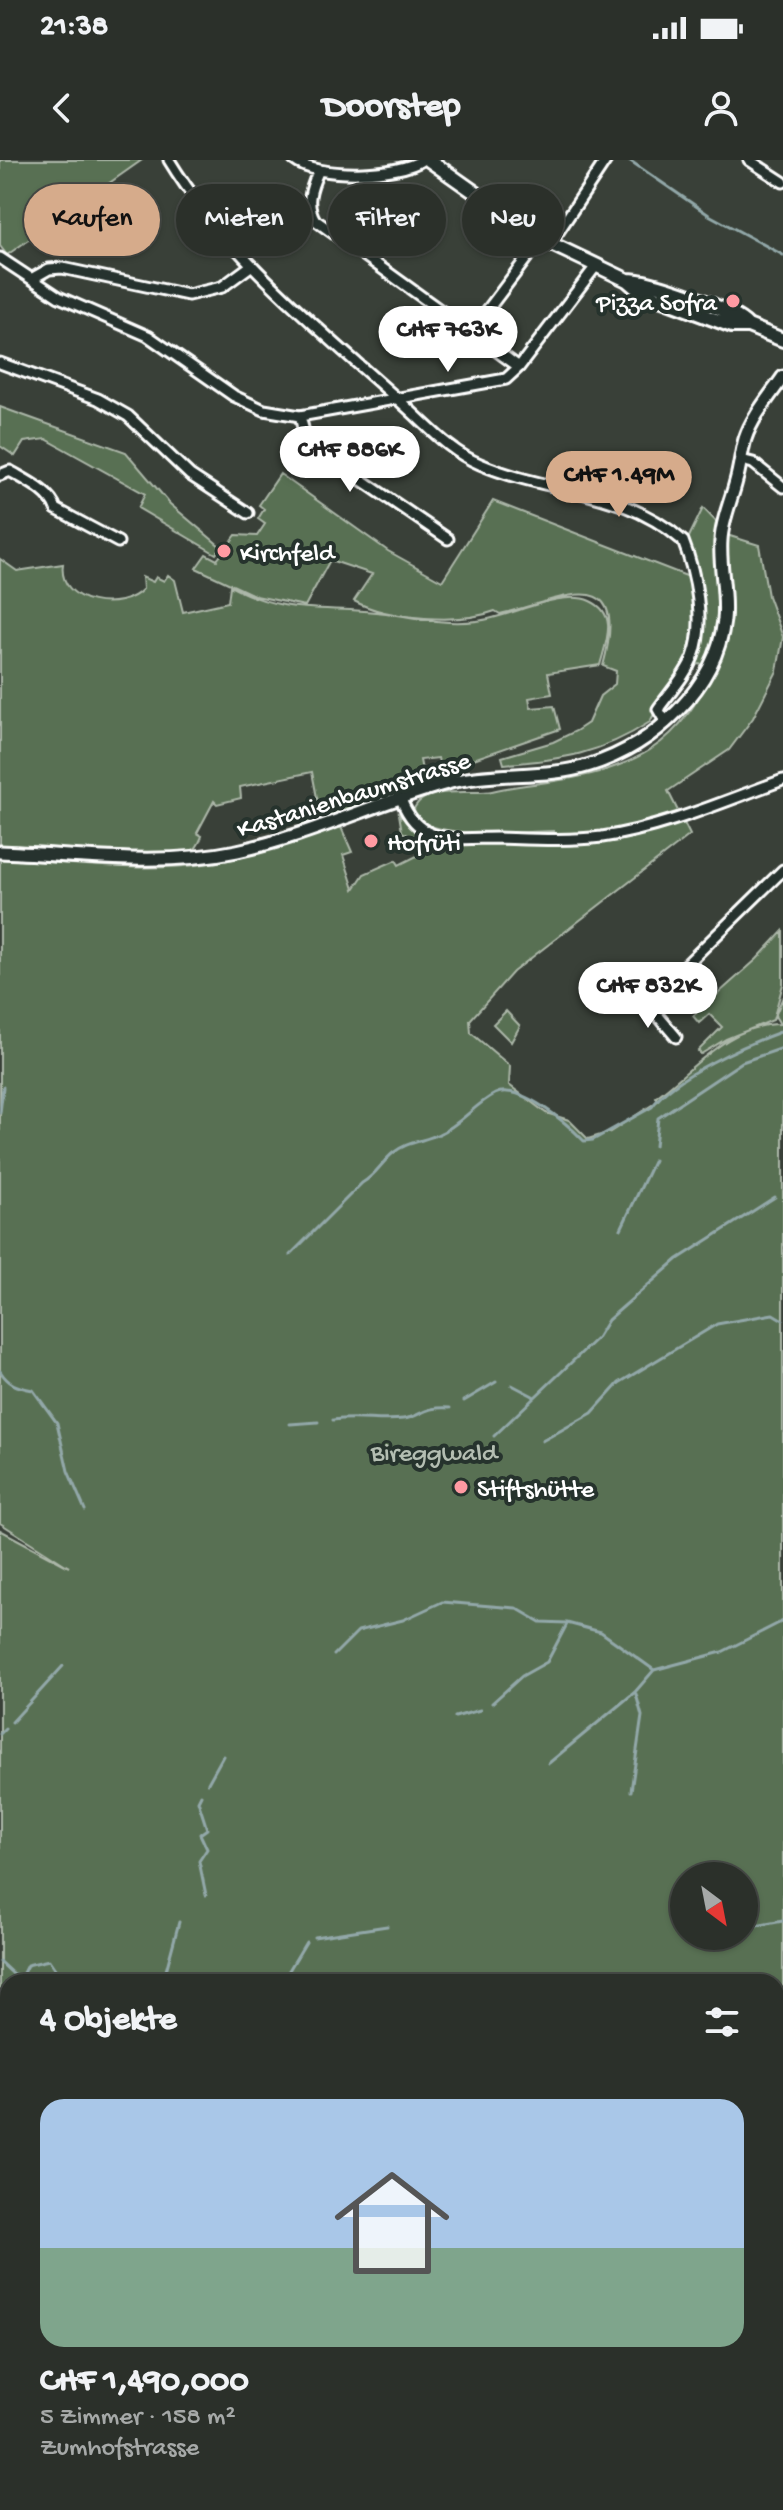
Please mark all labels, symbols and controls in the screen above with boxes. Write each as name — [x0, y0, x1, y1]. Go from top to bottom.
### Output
text: 21:38 — [40, 11, 108, 46]
icon: back — [40, 86, 84, 130]
icon: person — [699, 86, 743, 130]
text: Doorstep — [323, 87, 460, 130]
chip: Kaufen — [24, 184, 160, 256]
chip: Mieten — [176, 184, 312, 256]
chip: Filter — [328, 184, 446, 256]
chip: Neu — [462, 184, 564, 256]
place label: Pizza Sofra — [595, 290, 719, 321]
marker: Pizza Sofra — [724, 292, 742, 310]
pin: CHF 763K — [365, 306, 531, 374]
text: CHF 763K — [397, 316, 499, 347]
pin: CHF 886K — [267, 426, 433, 494]
text: CHF 886K — [298, 436, 402, 467]
pin: CHF 1.49M — [527, 451, 711, 519]
text: CHF 1.49M — [564, 461, 674, 492]
place label: Kirchfeld — [240, 540, 336, 571]
marker: Kirchfeld — [215, 542, 233, 560]
street label: Kastanienbaumstrasse — [234, 747, 475, 848]
place label: Hofrüti — [387, 830, 461, 861]
marker: Hofrüti — [362, 832, 380, 850]
pin: CHF 832K — [565, 962, 731, 1030]
text: CHF 832K — [596, 972, 700, 1003]
park label: Bireggwald — [370, 1440, 499, 1471]
place label: Stiftshütte — [477, 1476, 595, 1507]
marker: Stiftshütte — [452, 1478, 470, 1496]
north arrow — [670, 1862, 758, 1950]
map controls — [670, 1862, 758, 1950]
icon: filters — [700, 2000, 744, 2044]
text: 4 Objekte — [40, 2002, 177, 2042]
icon: home — [320, 2151, 464, 2295]
text: CHF 1,490,000 — [40, 2363, 249, 2403]
text: 5 Zimmer · 158 m² — [40, 2403, 236, 2434]
text: Zumhofstrasse — [40, 2434, 199, 2465]

